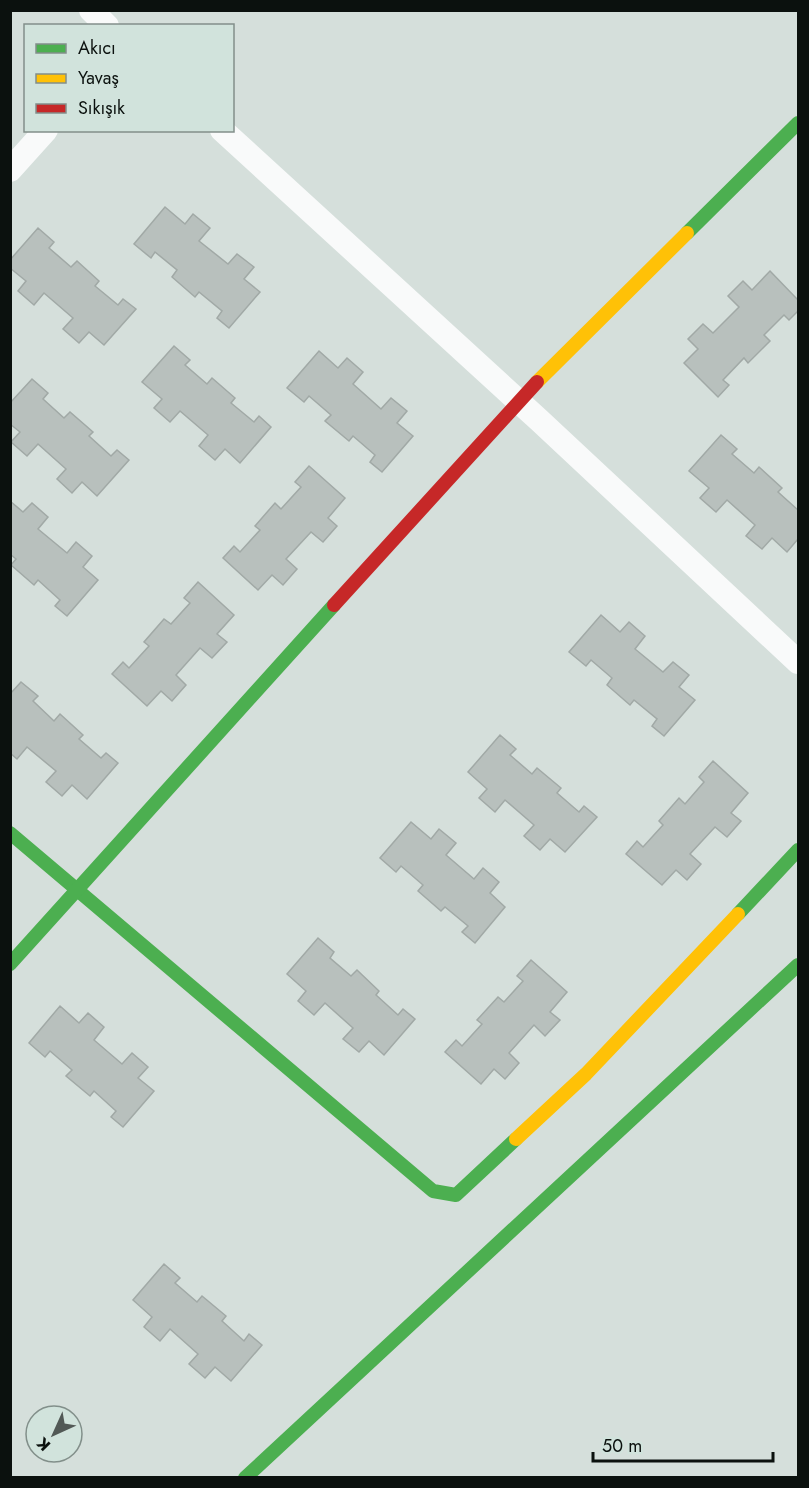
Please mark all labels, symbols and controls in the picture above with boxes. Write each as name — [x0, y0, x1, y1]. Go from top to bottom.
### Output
legend — [24, 24, 234, 132]
text: Akıcı — [78, 35, 116, 61]
text: Yavaş — [78, 65, 119, 91]
text: Sıkışık — [78, 95, 125, 121]
north arrow — [24, 1404, 84, 1464]
scale bar — [593, 1425, 773, 1463]
text: K — [31, 1432, 56, 1456]
text: 50 m — [602, 1433, 642, 1459]

